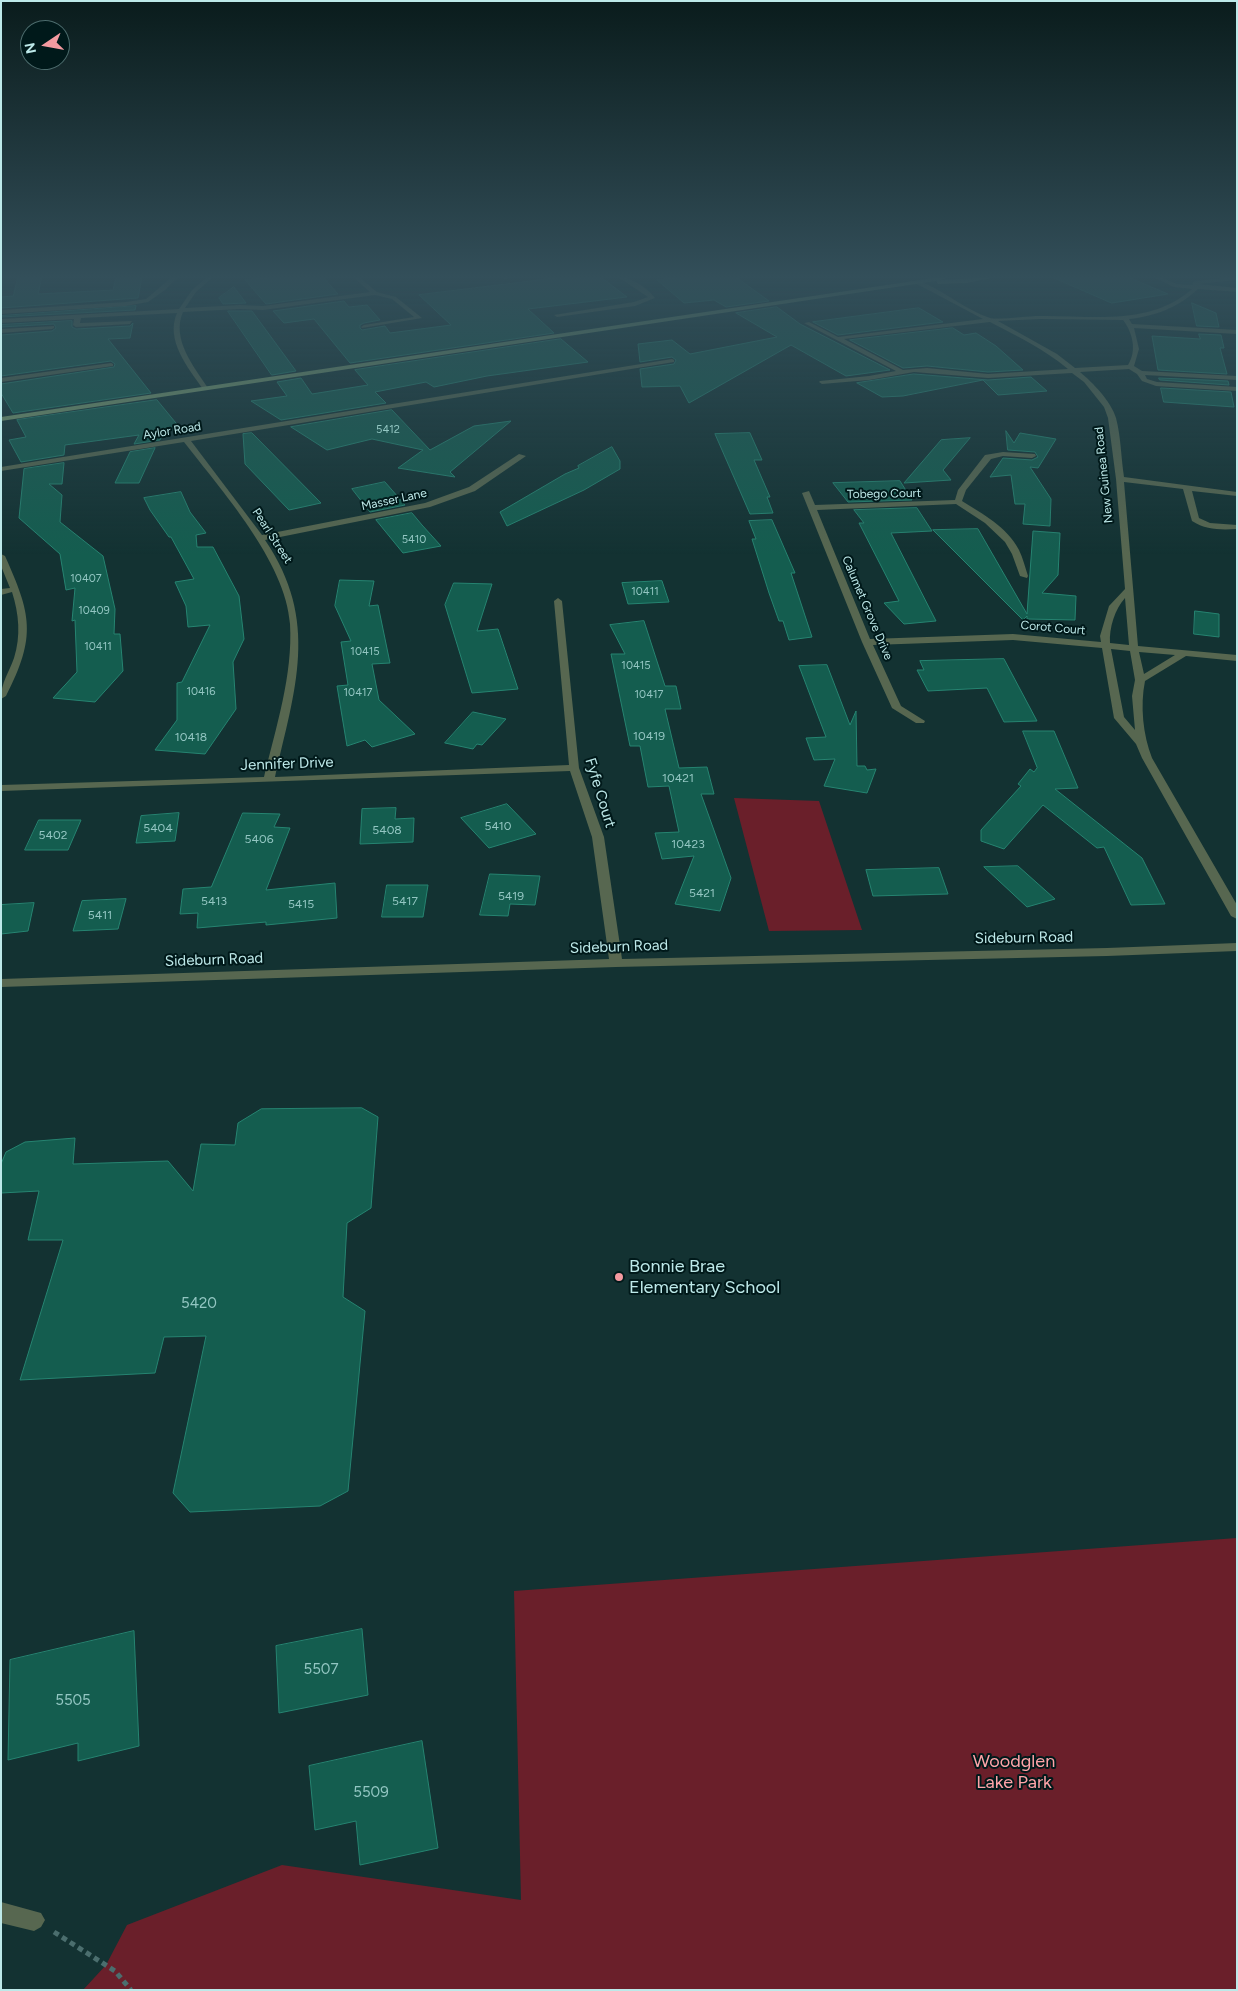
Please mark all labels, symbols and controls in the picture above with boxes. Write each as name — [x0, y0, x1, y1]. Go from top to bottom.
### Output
north arrow — [20, 20, 70, 70]
text: N — [21, 41, 40, 55]
street label: Aylor Road — [142, 419, 202, 443]
house number: 5412 — [376, 423, 400, 437]
street label: New Guinea Road — [1092, 426, 1116, 524]
street label: Masser Lane — [360, 486, 428, 514]
street label: Tobego Court — [847, 486, 921, 502]
street label: Pearl Street — [249, 506, 295, 566]
house number: 5410 — [402, 533, 426, 547]
street label: Calumet Grove Drive — [839, 554, 895, 662]
house number: 10407 — [70, 572, 102, 586]
house number: 10411 — [631, 585, 659, 599]
house number: 10409 — [78, 604, 110, 618]
street label: Corot Court — [1020, 618, 1086, 638]
house number: 10411 — [84, 640, 112, 654]
house number: 10415 — [350, 645, 380, 659]
house number: 10415 — [621, 659, 651, 673]
house number: 10416 — [186, 685, 216, 699]
house number: 10417 — [344, 686, 372, 700]
house number: 10417 — [635, 688, 663, 702]
house number: 10419 — [633, 729, 665, 743]
house number: 10418 — [175, 730, 207, 744]
street label: Jennifer Drive — [240, 753, 334, 775]
street label: Fyfe Court — [581, 756, 619, 830]
house number: 10421 — [662, 771, 694, 785]
house number: 5410 — [485, 819, 511, 833]
house number: 5404 — [143, 821, 173, 835]
house number: 5408 — [372, 823, 402, 837]
house number: 5402 — [39, 828, 67, 842]
house number: 5406 — [245, 832, 273, 846]
house number: 10423 — [671, 837, 705, 851]
house number: 5421 — [689, 886, 715, 900]
house number: 5419 — [498, 889, 524, 903]
house number: 5413 — [201, 894, 227, 908]
house number: 5417 — [392, 894, 418, 908]
house number: 5415 — [288, 897, 314, 911]
house number: 5411 — [88, 908, 112, 922]
street label: Sideburn Road — [975, 928, 1073, 948]
street label: Sideburn Road — [569, 936, 669, 958]
street label: Sideburn Road — [164, 949, 264, 971]
place label: Bonnie Brae Elementary School — [629, 1256, 780, 1298]
marker: Bonnie Brae Elementary School — [613, 1271, 625, 1283]
house number: 5420 — [181, 1295, 217, 1313]
house number: 5507 — [304, 1661, 338, 1679]
house number: 5505 — [55, 1692, 91, 1710]
park label: Woodglen Lake Park — [973, 1751, 1055, 1794]
house number: 5509 — [353, 1784, 389, 1802]

